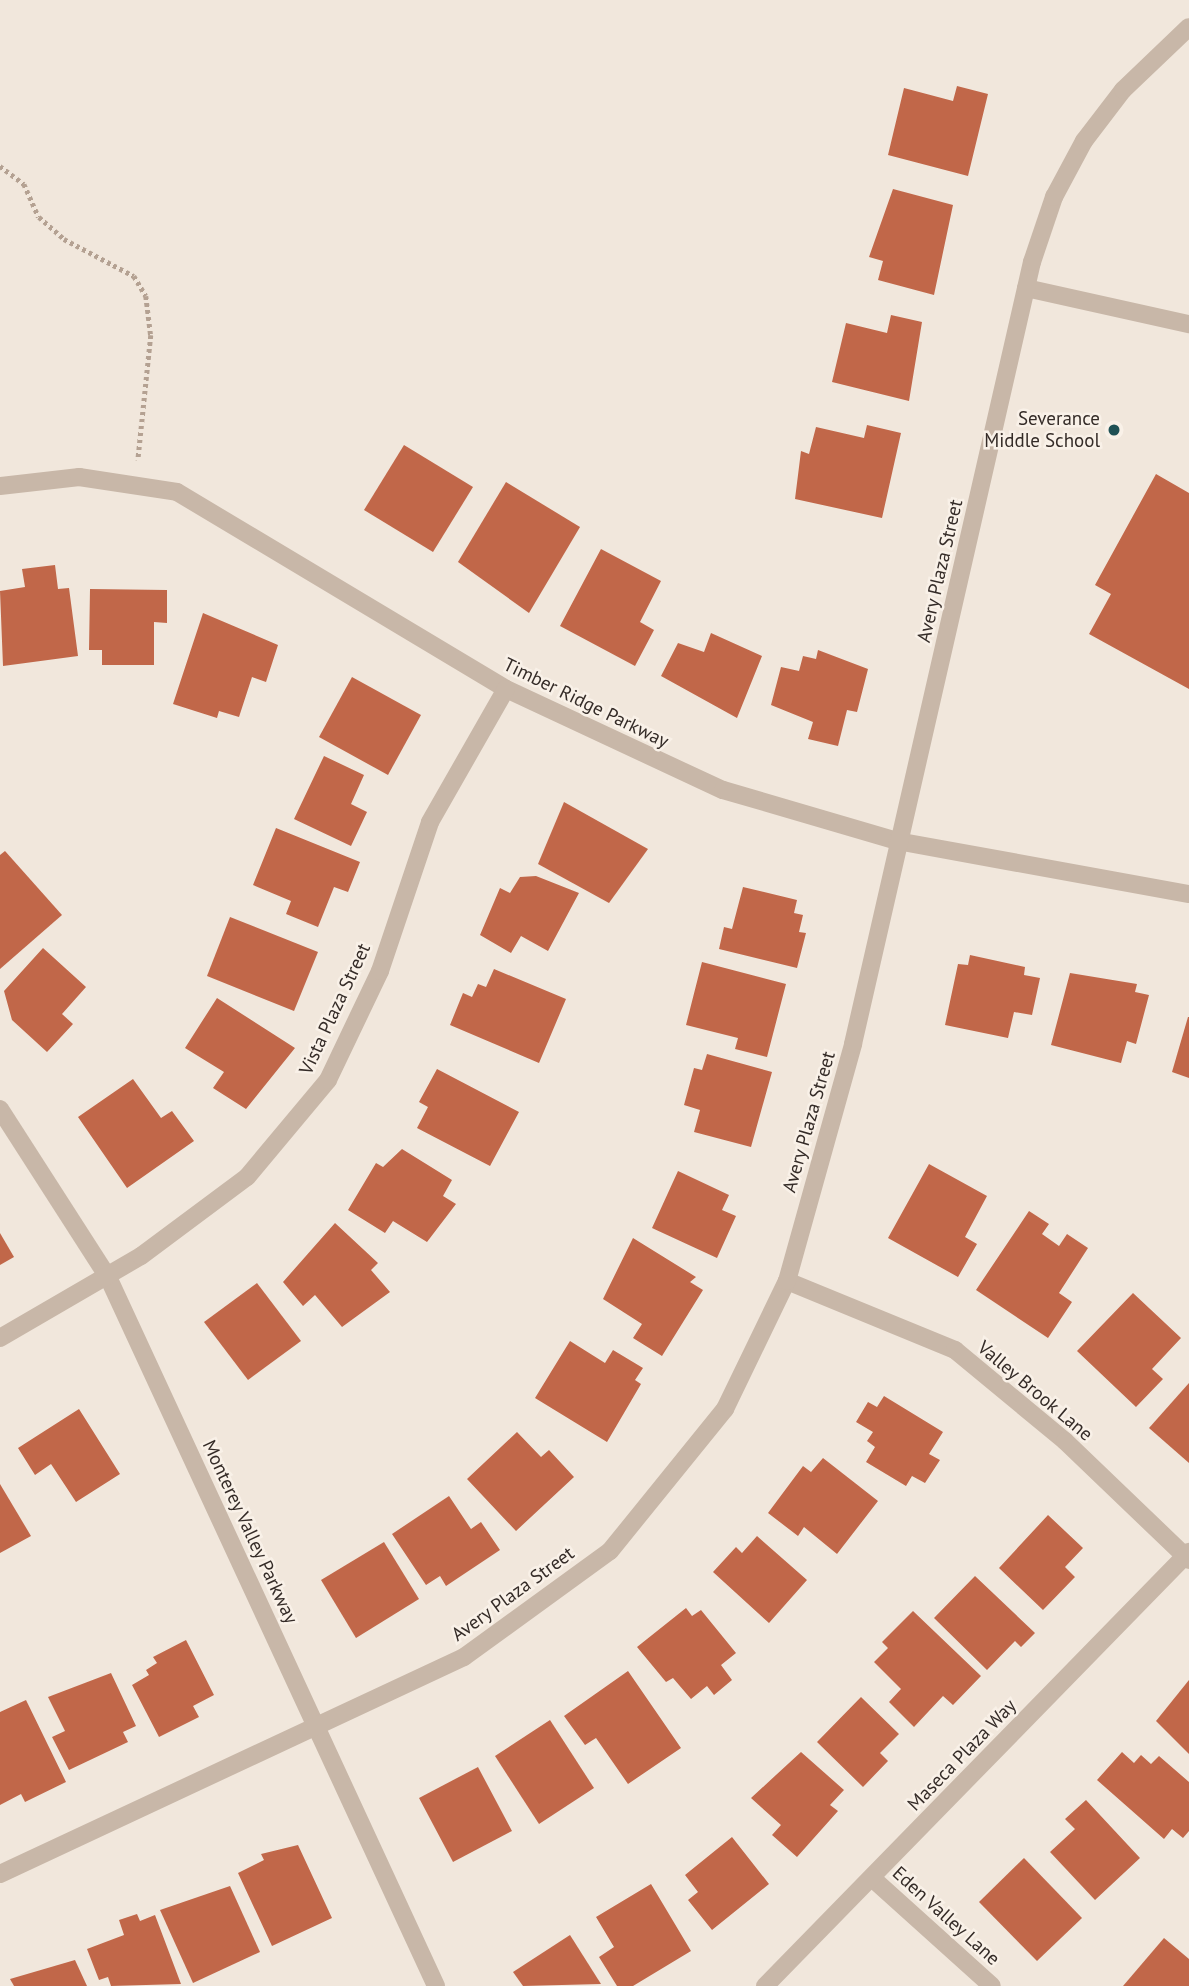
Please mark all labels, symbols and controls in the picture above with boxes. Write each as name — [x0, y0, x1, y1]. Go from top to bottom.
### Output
place label: Severance Middle School — [984, 408, 1100, 452]
marker: Severance Middle School — [1106, 422, 1122, 438]
street label: Avery Plaza Street — [912, 497, 968, 645]
street label: Timber Ridge Parkway — [500, 653, 672, 753]
street label: Vista Plaza Street — [295, 940, 375, 1078]
street label: Avery Plaza Street — [778, 1048, 840, 1196]
street label: Valley Brook Lane — [972, 1336, 1098, 1446]
street label: Monterey Valley Parkway — [197, 1436, 303, 1628]
street label: Avery Plaza Street — [447, 1542, 579, 1646]
street label: Maseca Plaza Way — [903, 1694, 1021, 1816]
street label: Eden Valley Lane — [887, 1861, 1005, 1971]

